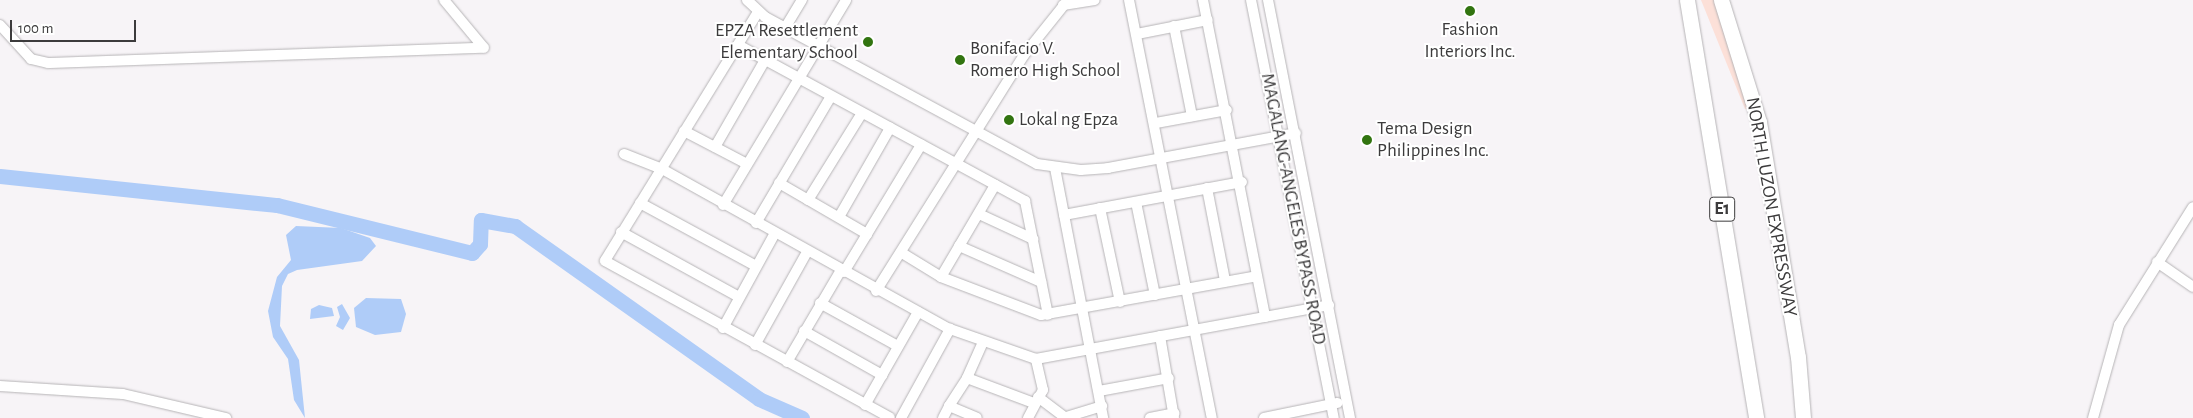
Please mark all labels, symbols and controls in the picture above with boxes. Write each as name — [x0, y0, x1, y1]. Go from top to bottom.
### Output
marker: Fashion Interiors Inc. — [1464, 5, 1476, 17]
scale bar — [12, 10, 139, 42]
place label: Fashion Interiors Inc. — [1424, 19, 1516, 63]
place label: EPZA Resettlement Elementary School — [715, 20, 858, 64]
text: 100 m — [18, 21, 53, 36]
marker: EPZA Resettlement Elementary School — [862, 36, 874, 48]
place label: Bonifacio V. Romero High School — [970, 38, 1121, 82]
marker: Bonifacio V. Romero High School — [954, 54, 966, 66]
street label: MAGALANG-ANGELES BYPASS ROAD — [1255, 71, 1331, 347]
street label: NORTH LUZON EXPRESSWAY — [1740, 95, 1802, 319]
place label: Lokal ng Epza — [1019, 109, 1118, 131]
marker: Lokal ng Epza — [1003, 114, 1015, 126]
place label: Tema Design Philippines Inc. — [1377, 118, 1489, 162]
marker: Tema Design Philippines Inc. — [1361, 134, 1373, 146]
road number: E1 — [1708, 193, 1736, 224]

